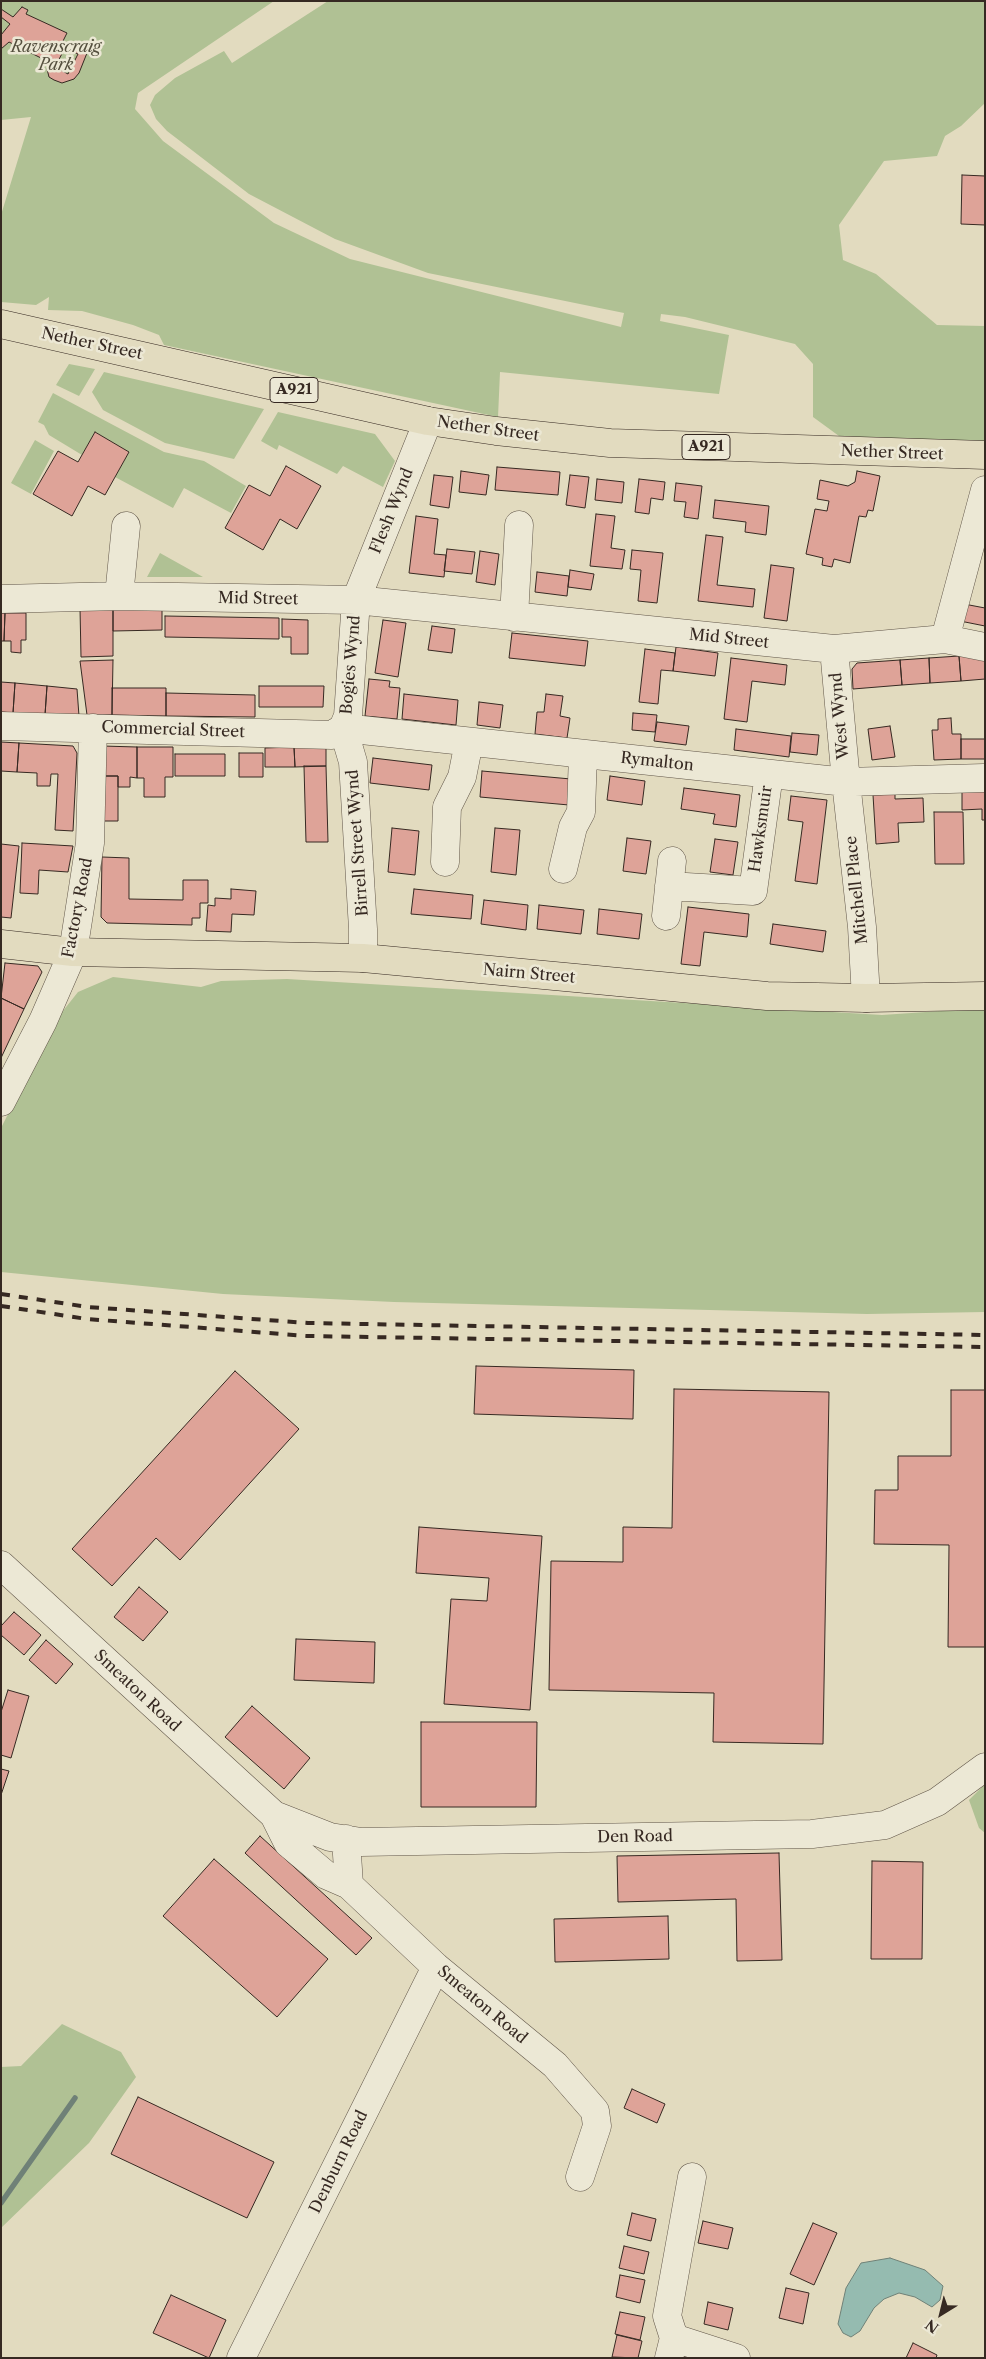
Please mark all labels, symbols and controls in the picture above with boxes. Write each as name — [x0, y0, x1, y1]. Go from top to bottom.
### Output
park label: Ravenscraig Park — [11, 37, 101, 75]
street label: Nether Street — [40, 324, 144, 364]
road number: A921 — [270, 378, 318, 402]
street label: Nether Street — [436, 412, 540, 446]
road number: A921 — [682, 434, 730, 460]
street label: Nether Street — [840, 442, 944, 464]
street label: Flesh Wynd — [366, 465, 418, 557]
street label: Mid Street — [218, 589, 298, 609]
street label: Bogies Wynd — [337, 614, 365, 716]
street label: Mid Street — [688, 625, 770, 653]
street label: West Wynd — [827, 672, 853, 760]
street label: Commercial Street — [101, 718, 245, 742]
street label: Rymalton — [619, 749, 695, 775]
street label: Birrell Street Wynd — [343, 769, 373, 917]
street label: Hawksmuir — [745, 784, 777, 874]
street label: Mitchell Place — [842, 835, 872, 945]
street label: Factory Road — [59, 856, 97, 960]
street label: Nairn Street — [482, 960, 576, 988]
street label: Smeaton Road — [90, 1646, 184, 1736]
street label: Den Road — [597, 1827, 673, 1847]
street label: Smeaton Road — [433, 1962, 531, 2048]
street label: Denburn Road — [306, 2107, 372, 2217]
north arrow — [916, 2289, 966, 2339]
text: N — [922, 2315, 942, 2337]

